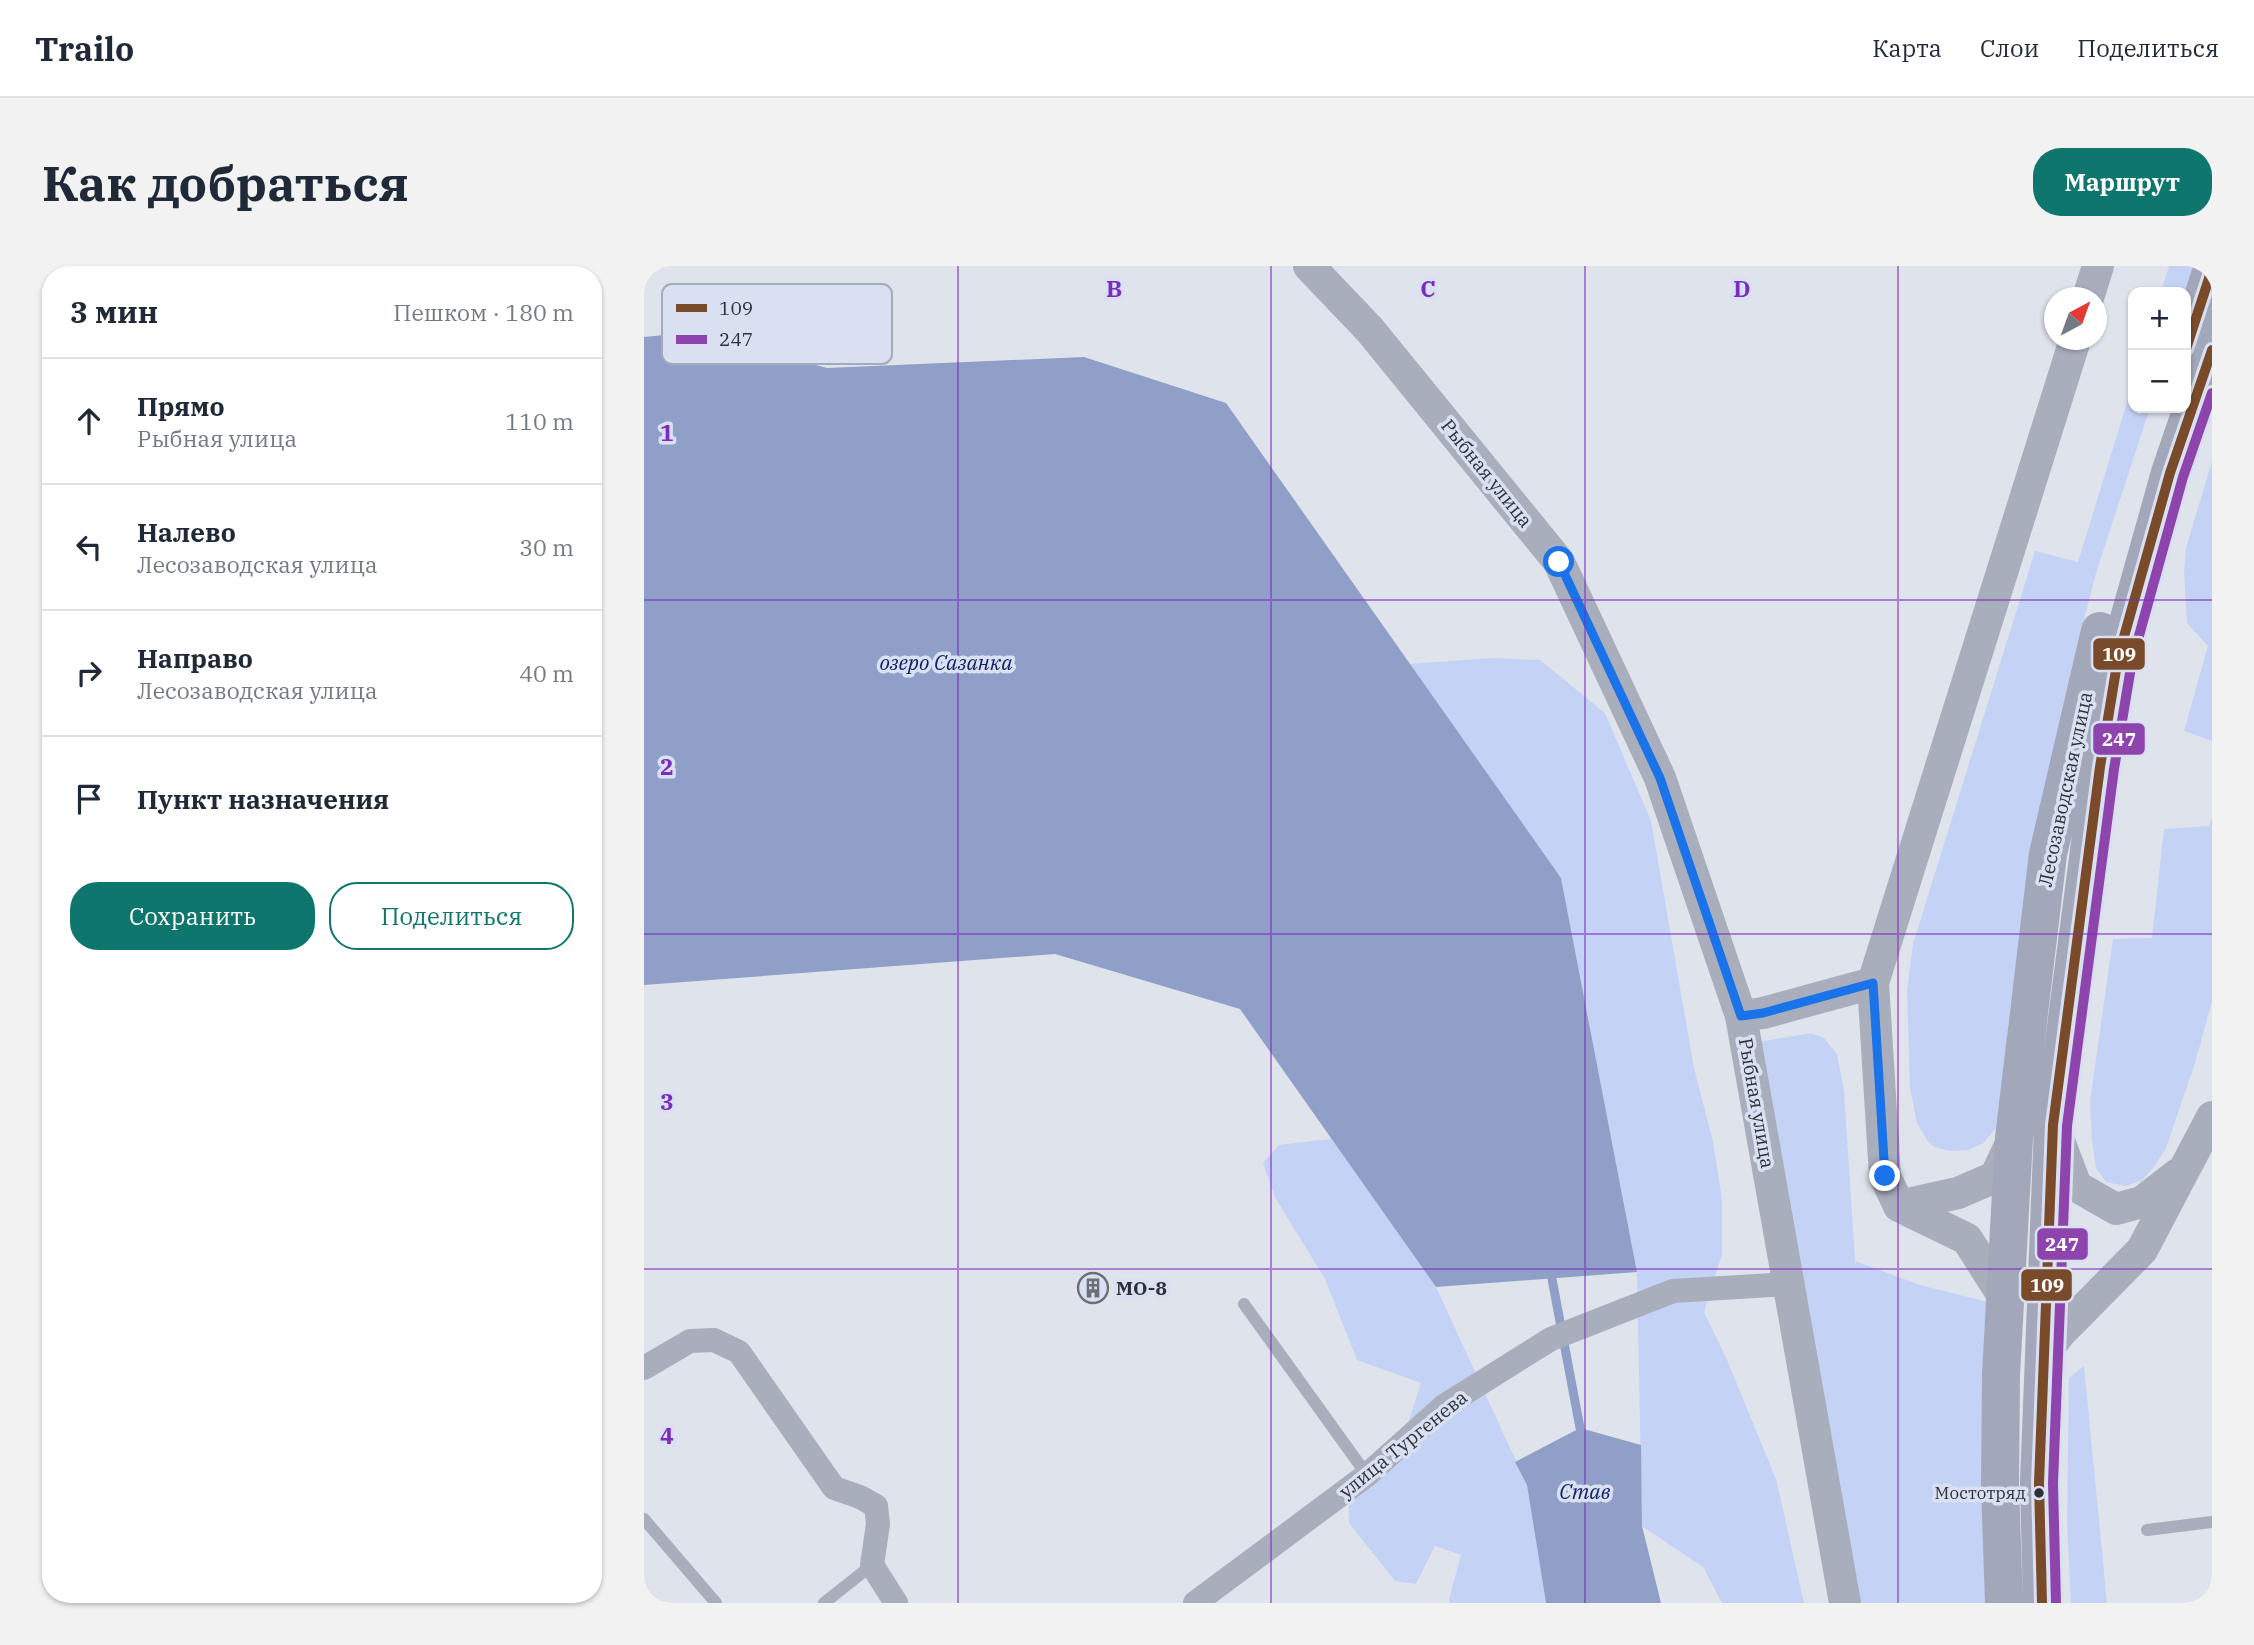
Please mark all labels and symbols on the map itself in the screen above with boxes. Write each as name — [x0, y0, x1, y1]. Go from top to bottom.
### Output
text: B — [1106, 273, 1122, 303]
text: C — [1420, 273, 1436, 303]
text: D — [1733, 273, 1751, 303]
legend — [662, 284, 892, 364]
north arrow — [2044, 287, 2107, 350]
text: 109 — [719, 296, 753, 320]
text: 247 — [719, 327, 753, 351]
street label: Рыбная улица — [1436, 414, 1538, 532]
text: 1 — [660, 417, 674, 447]
route start — [1543, 546, 1574, 577]
line badge: 109 — [2092, 637, 2146, 671]
text: 109 — [2102, 642, 2136, 666]
water label: озеро Сазанка — [879, 648, 1013, 676]
street label: Лесозаводская улица — [2033, 689, 2097, 889]
line badge: 247 — [2092, 722, 2146, 756]
text: 247 — [2102, 727, 2136, 751]
text: 2 — [660, 751, 674, 781]
street label: Рыбная улица — [1734, 1036, 1780, 1170]
text: 3 — [660, 1086, 674, 1116]
route end — [1869, 1160, 1900, 1191]
line badge: 247 — [2036, 1227, 2089, 1261]
text: 247 — [2045, 1232, 2079, 1256]
line badge: 109 — [2020, 1268, 2073, 1302]
building icon: MO-8 — [1076, 1271, 1110, 1305]
text: 109 — [2030, 1273, 2064, 1297]
place label: MO-8 — [1116, 1276, 1167, 1300]
street label: улица Тургенева — [1334, 1385, 1472, 1503]
text: 4 — [660, 1420, 674, 1450]
water label: Став — [1559, 1477, 1611, 1505]
place label: Мостотряд — [1935, 1482, 2026, 1504]
marker: Мостотряд — [2032, 1486, 2046, 1500]

